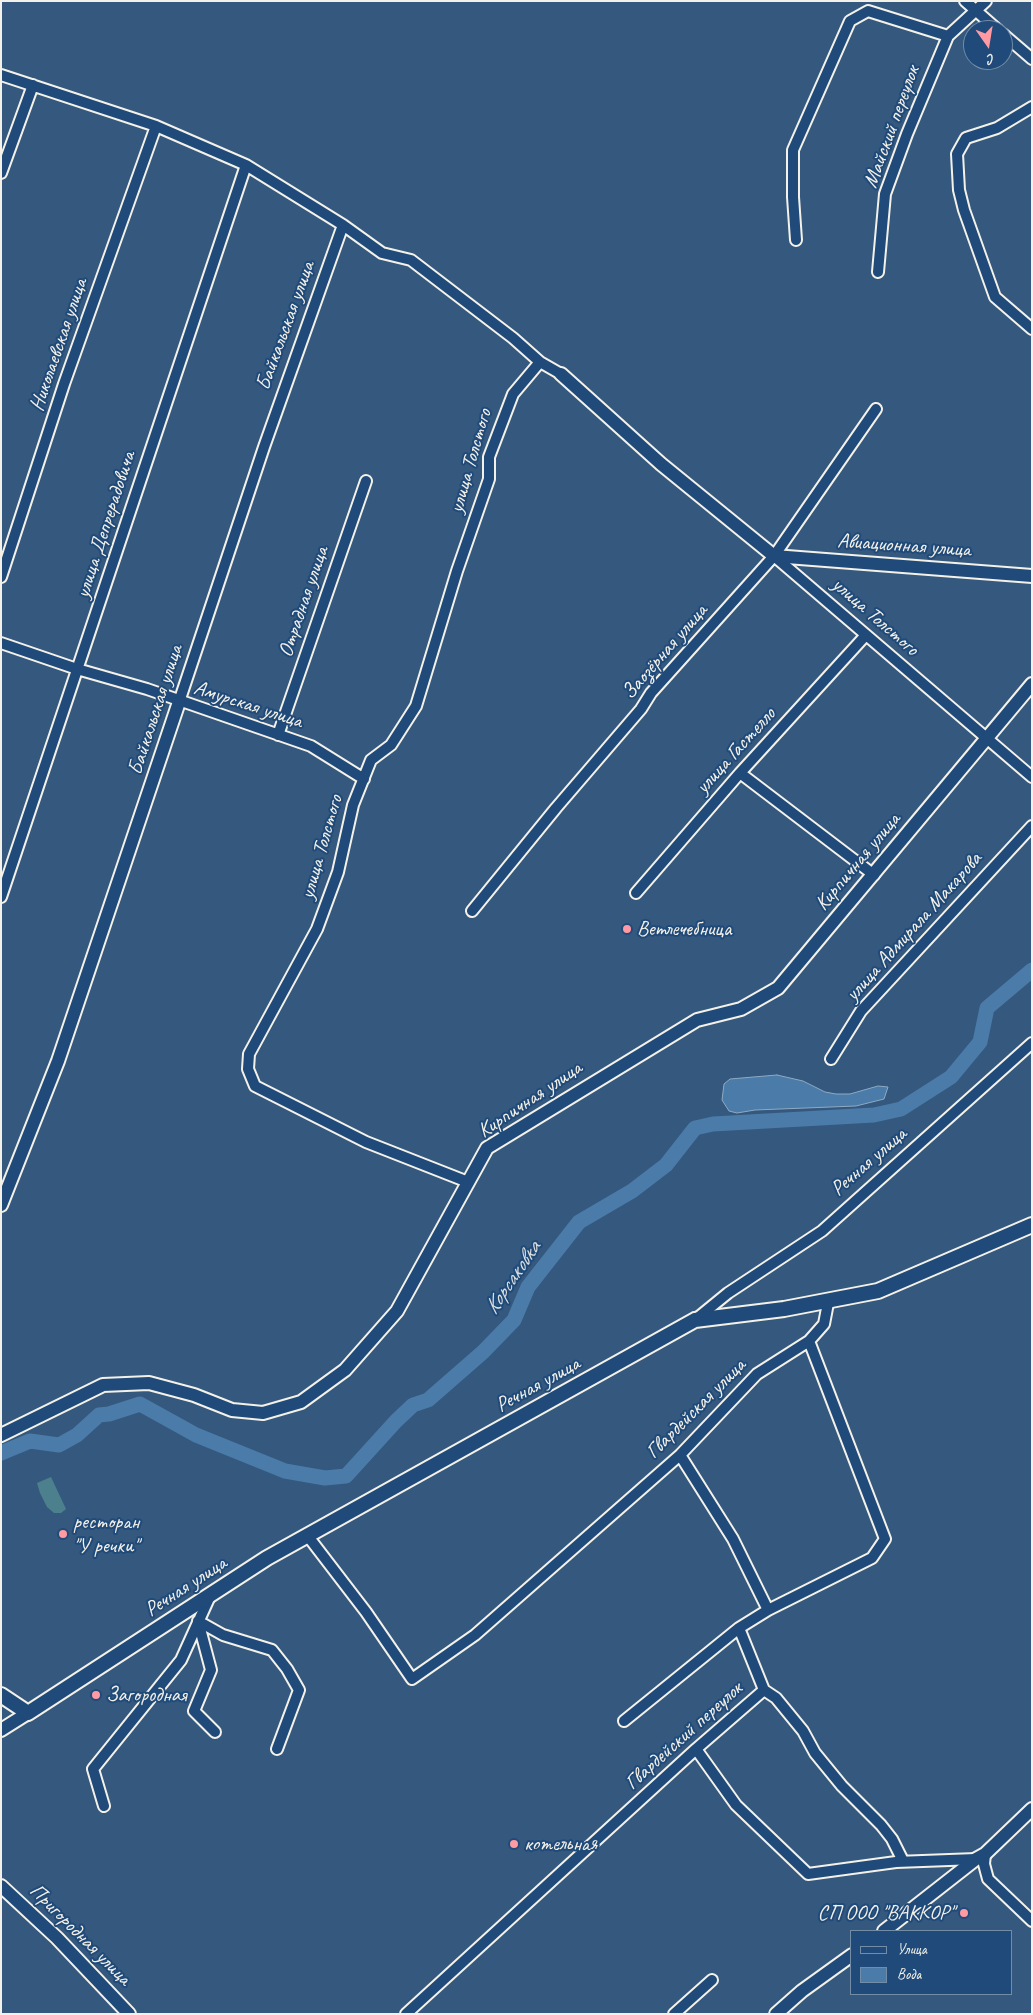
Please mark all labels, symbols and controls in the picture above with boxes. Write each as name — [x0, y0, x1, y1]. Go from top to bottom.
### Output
north arrow — [963, 20, 1013, 70]
text: С — [986, 50, 997, 68]
street label: Майский переулок — [858, 63, 926, 191]
street label: Байкальская улица — [251, 258, 321, 394]
street label: Николаевская улица — [25, 275, 93, 415]
street label: улица Толстого — [444, 406, 498, 516]
street label: улица Депрерадовича — [70, 449, 142, 601]
street label: Авиационная улица — [837, 529, 971, 563]
street label: Отрадная улица — [273, 543, 335, 661]
street label: улица Толстого — [826, 572, 924, 662]
street label: Заозёрная улица — [617, 599, 713, 705]
street label: Байкальская улица — [123, 642, 189, 778]
street label: Амурская улица — [191, 676, 305, 734]
street label: улица Гастелло — [690, 702, 782, 800]
street label: улица Толстого — [295, 792, 349, 902]
street label: Кирпичная улица — [810, 808, 906, 916]
street label: улица Адмирала Макарова — [840, 847, 988, 1007]
place label: Ветлечебница — [637, 916, 731, 942]
marker: Ветлечебница — [621, 923, 633, 935]
street label: Кирпичная улица — [473, 1056, 587, 1144]
street label: Речная улица — [826, 1122, 912, 1202]
water label: Корсаковка — [479, 1236, 547, 1320]
street label: Речная улица — [491, 1352, 585, 1418]
street label: Гвардейская улица — [641, 1354, 751, 1464]
place label: ресторан "У речки" — [73, 1509, 139, 1559]
marker: ресторан "У речки" — [57, 1528, 69, 1540]
street label: Речная улица — [140, 1551, 232, 1623]
street label: Гвардейский переулок — [620, 1676, 748, 1796]
place label: Загородная — [106, 1682, 186, 1708]
marker: Загородная — [90, 1689, 102, 1701]
place label: котельная — [524, 1831, 597, 1857]
marker: котельная — [508, 1838, 520, 1850]
street label: Пригородная улица — [24, 1879, 136, 1991]
place label: СП ООО "ВАККОР" — [818, 1900, 954, 1926]
marker: СП ООО "ВАККОР" — [958, 1907, 970, 1919]
legend — [850, 1930, 1013, 1995]
text: Улица — [897, 1940, 927, 1959]
text: Вода — [897, 1965, 921, 1984]

